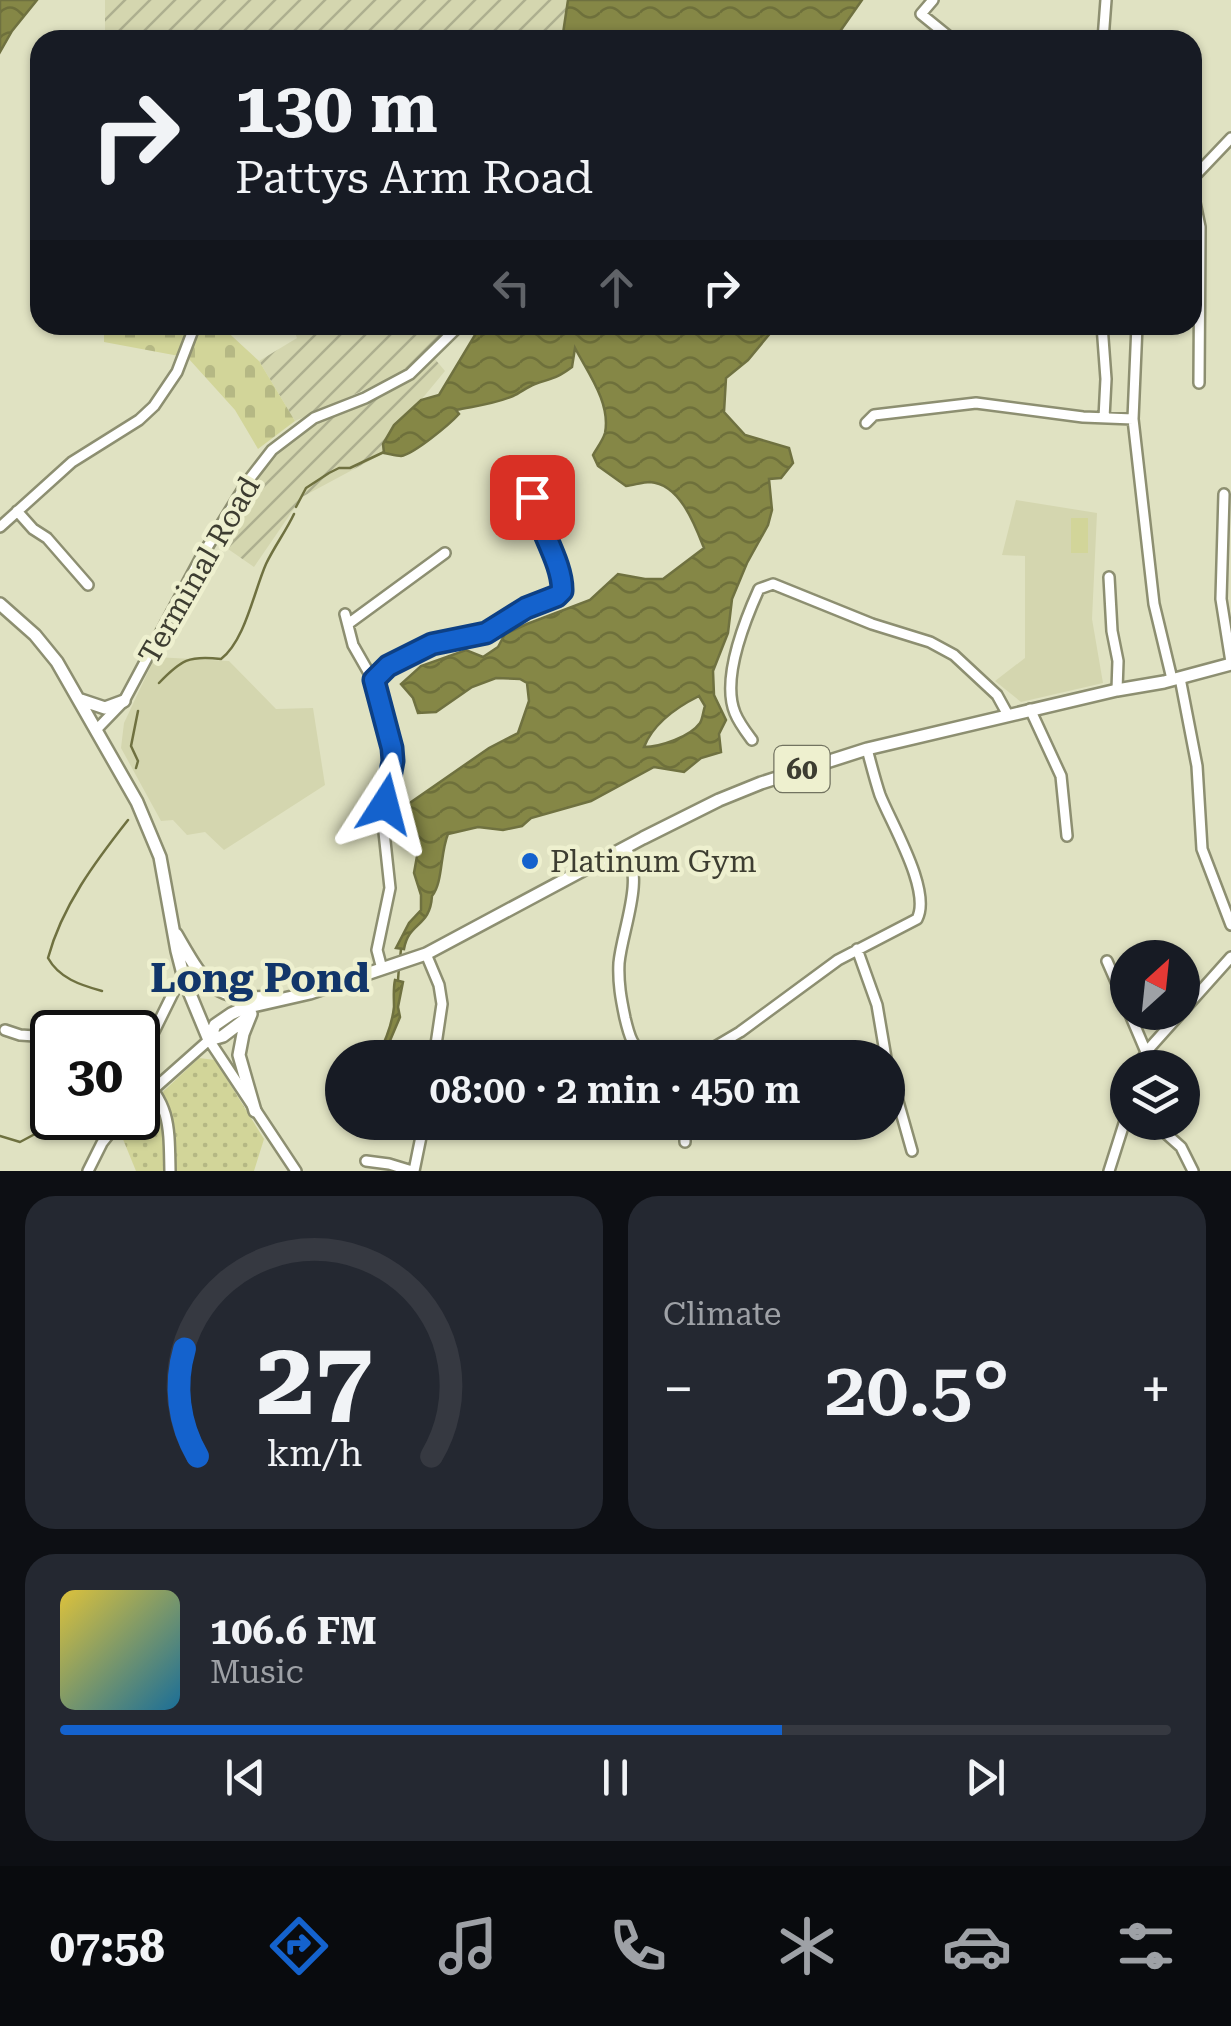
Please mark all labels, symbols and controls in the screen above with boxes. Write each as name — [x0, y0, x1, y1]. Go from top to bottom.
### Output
text: 130 m — [235, 67, 438, 149]
icon: right — [70, 70, 200, 200]
text: Pattys Arm Road — [235, 151, 593, 204]
icon: left — [484, 260, 539, 315]
icon: ahead — [589, 260, 644, 315]
icon: right — [694, 260, 749, 315]
pin — [490, 455, 575, 540]
street label: Terminal Road — [131, 470, 267, 670]
icon: arrive — [505, 470, 560, 525]
road number: 60 — [774, 746, 830, 792]
position arrow — [333, 752, 437, 856]
place label: Platinum Gym — [550, 844, 757, 879]
marker: Platinum Gym — [519, 850, 541, 872]
north arrow — [1110, 940, 1200, 1030]
map controls — [1110, 940, 1200, 1140]
district label: Long Pond — [150, 955, 370, 1002]
speed limit sign: 30 — [30, 1010, 160, 1140]
button: layers — [1110, 1050, 1200, 1140]
text: 08:00 · 2 min · 450 m — [430, 1068, 801, 1112]
text: Climate — [663, 1295, 781, 1333]
text: 27 — [256, 1318, 372, 1439]
text: 20.5° — [824, 1345, 1010, 1433]
text: − — [663, 1357, 694, 1421]
text: + — [1140, 1357, 1171, 1421]
text: km/h — [266, 1433, 362, 1475]
text: 106.6 FM — [210, 1609, 377, 1653]
text: Music — [210, 1653, 304, 1691]
icon: previous — [218, 1750, 273, 1805]
icon: pause — [588, 1750, 643, 1805]
icon: next — [958, 1750, 1013, 1805]
icon: directions — [264, 1911, 334, 1981]
icon: music — [433, 1911, 503, 1981]
icon: phone — [603, 1911, 673, 1981]
icon: climate — [772, 1911, 842, 1981]
icon: car — [942, 1911, 1012, 1981]
icon: filters — [1111, 1911, 1181, 1981]
text: 07:58 — [50, 1920, 165, 1973]

